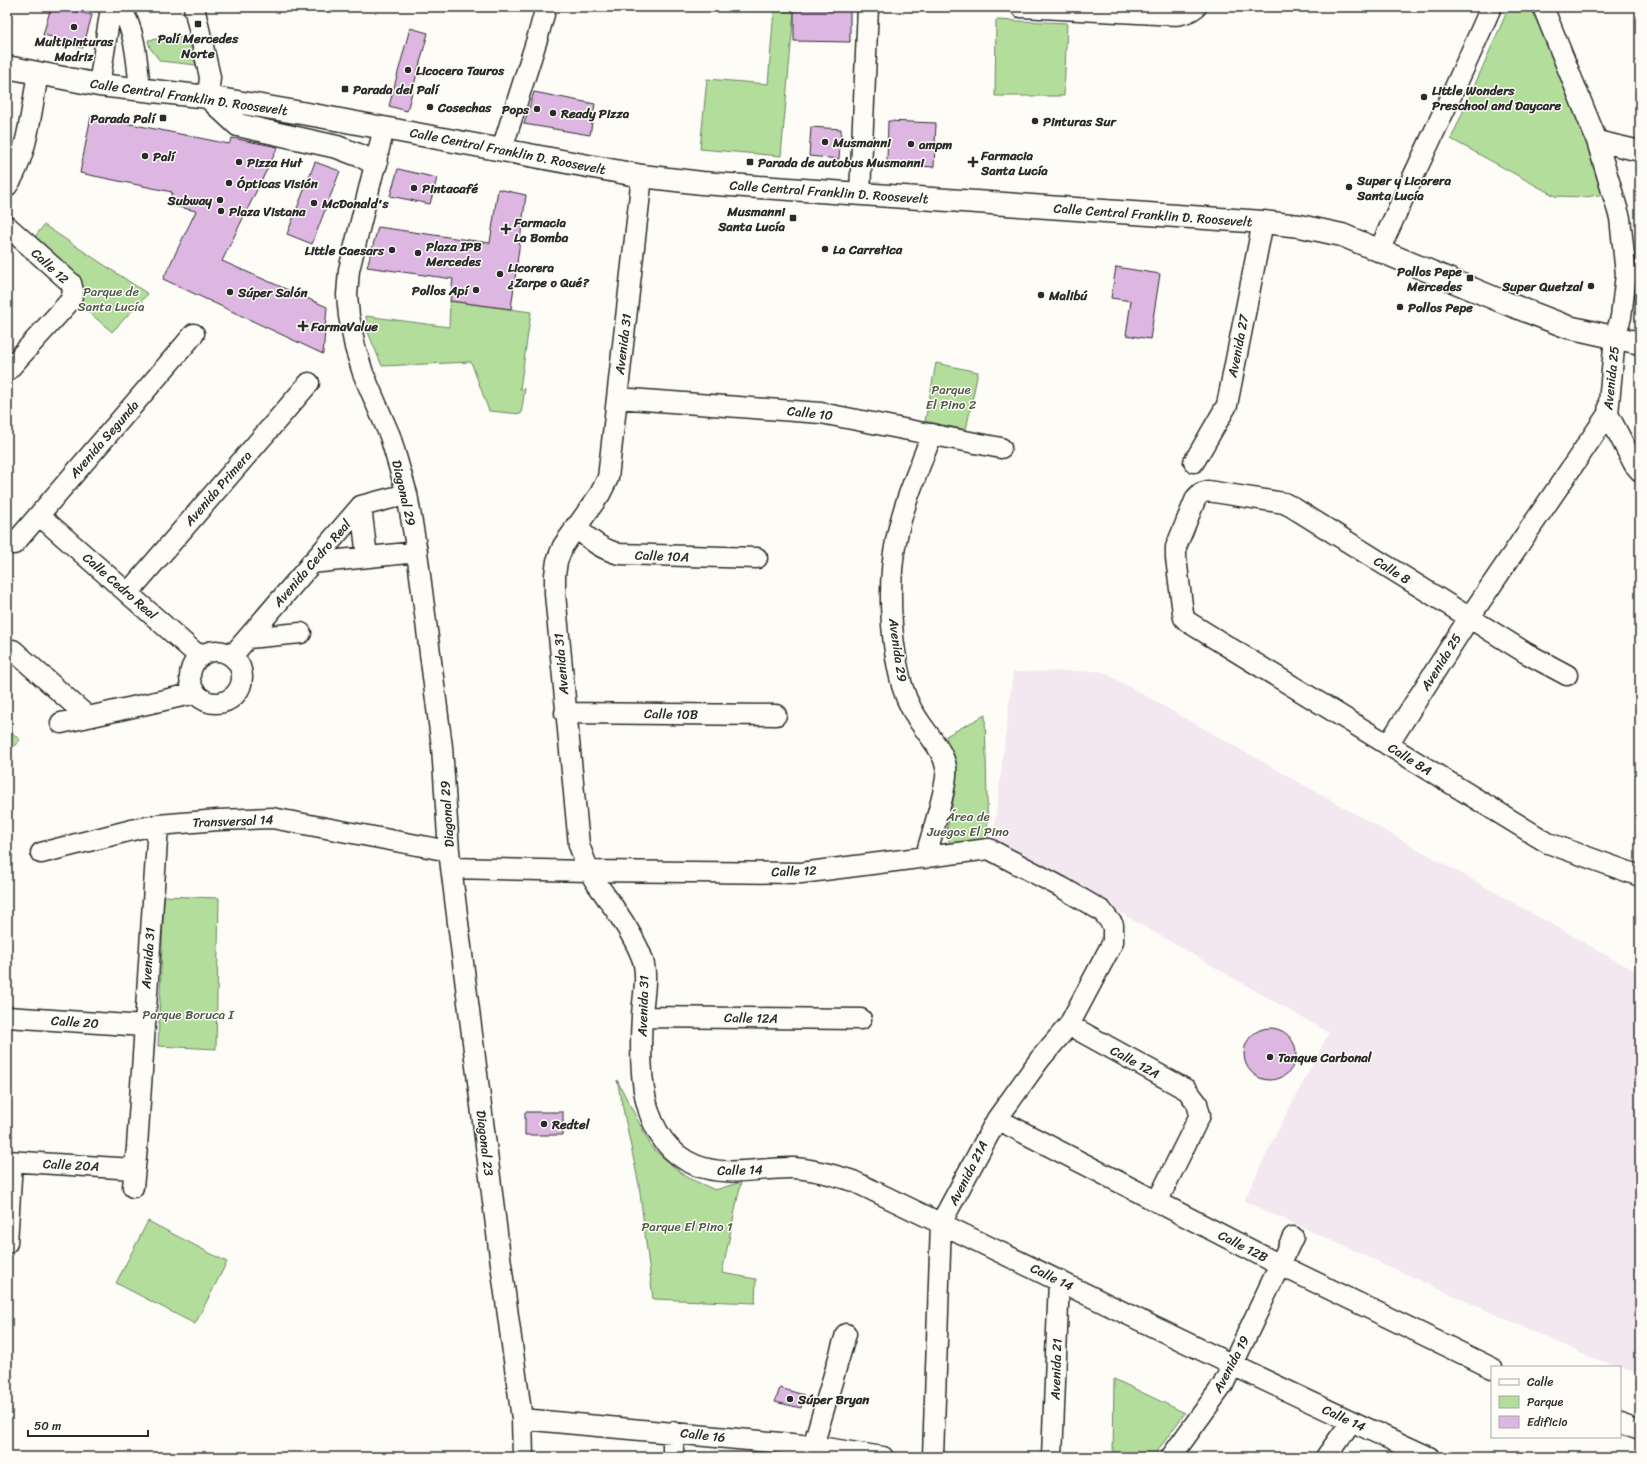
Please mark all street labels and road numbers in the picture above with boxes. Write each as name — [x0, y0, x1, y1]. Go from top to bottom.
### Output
street label: Calle Central Franklin D. Roosevelt — [89, 72, 290, 122]
street label: Calle Central Franklin D. Roosevelt — [408, 121, 608, 181]
street label: Calle Central Franklin D. Roosevelt — [729, 174, 929, 210]
street label: Calle Central Franklin D. Roosevelt — [1053, 197, 1253, 233]
street label: Calle 12 — [26, 242, 75, 290]
street label: Avenida 27 — [1220, 311, 1256, 380]
street label: Avenida 31 — [608, 312, 638, 377]
street label: Avenida 25 — [1596, 345, 1626, 412]
street label: Avenida Segunda — [63, 394, 145, 484]
street label: Calle 10 — [786, 399, 834, 427]
street label: Avenida Primera — [178, 445, 258, 532]
street label: Diagonal 29 — [385, 458, 423, 528]
street label: Avenida Cedro Real — [267, 514, 357, 613]
street label: Calle 10A — [634, 544, 690, 568]
street label: Calle Cedro Real — [77, 547, 163, 625]
street label: Calle 8 — [1369, 550, 1415, 590]
street label: Avenida 29 — [882, 616, 914, 683]
street label: Avenida 25 — [1414, 629, 1468, 696]
street label: Avenida 31 — [547, 632, 575, 697]
street label: Calle 10B — [644, 702, 698, 726]
street label: Calle 8A — [1383, 736, 1437, 782]
street label: Diagonal 29 — [433, 780, 461, 848]
street label: Transversal 14 — [192, 808, 274, 834]
street label: Calle 12 — [771, 859, 817, 883]
street label: Avenida 31 — [134, 926, 162, 990]
street label: Avenida 31 — [630, 975, 656, 1038]
street label: Calle 12A — [724, 1006, 778, 1030]
street label: Calle 20 — [50, 1009, 100, 1035]
street label: Calle 12A — [1106, 1039, 1164, 1085]
street label: Diagonal 23 — [470, 1109, 500, 1177]
street label: Avenida 21A — [941, 1136, 994, 1210]
street label: Calle 20A — [42, 1152, 100, 1178]
street label: Calle 14 — [717, 1158, 763, 1182]
street label: Calle 12B — [1214, 1224, 1272, 1268]
street label: Calle 14 — [1026, 1257, 1078, 1297]
street label: Avenida 19 — [1206, 1331, 1256, 1398]
street label: Avenida 21 — [1043, 1337, 1069, 1401]
street label: Calle 14 — [1318, 1398, 1370, 1438]
street label: Calle 16 — [679, 1421, 727, 1449]

